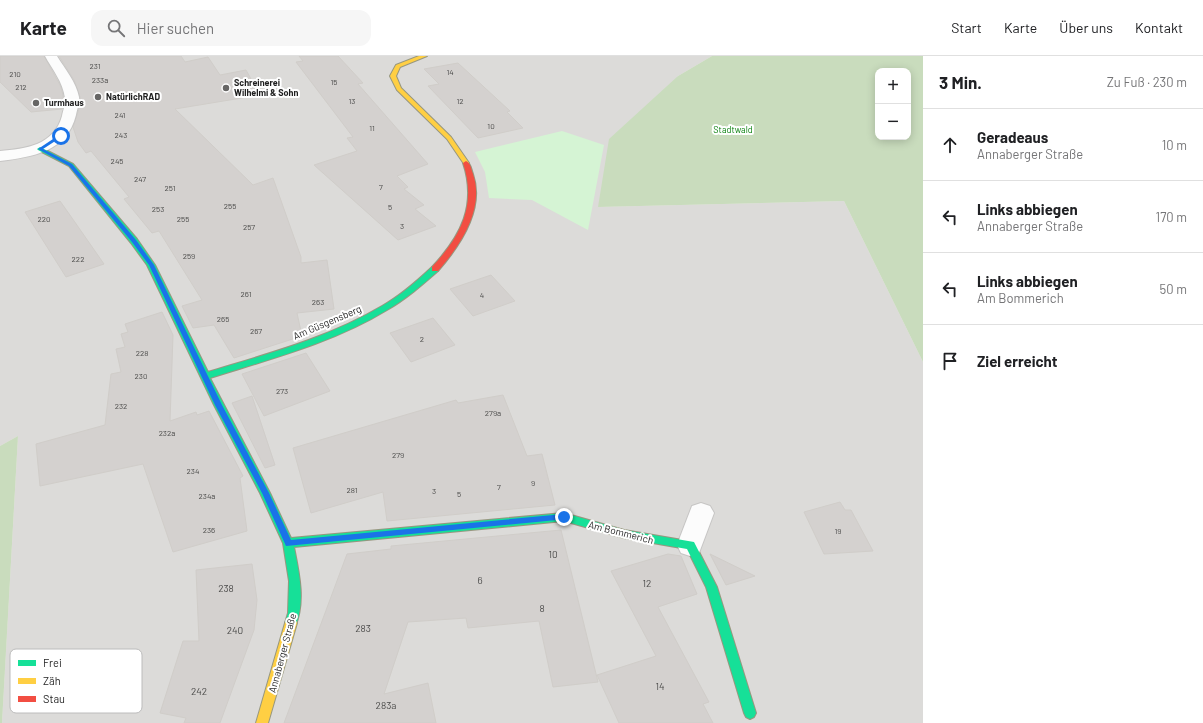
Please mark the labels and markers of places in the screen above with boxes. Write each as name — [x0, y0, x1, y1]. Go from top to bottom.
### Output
place label: Schreinerei Wilhelmi & Sohn — [234, 77, 298, 98]
marker: Schreinerei Wilhelmi & Sohn — [221, 83, 231, 93]
place label: NatürlichRAD — [106, 91, 160, 102]
marker: NatürlichRAD — [93, 92, 103, 102]
place label: Turmhaus — [44, 97, 84, 108]
marker: Turmhaus — [31, 98, 41, 108]

